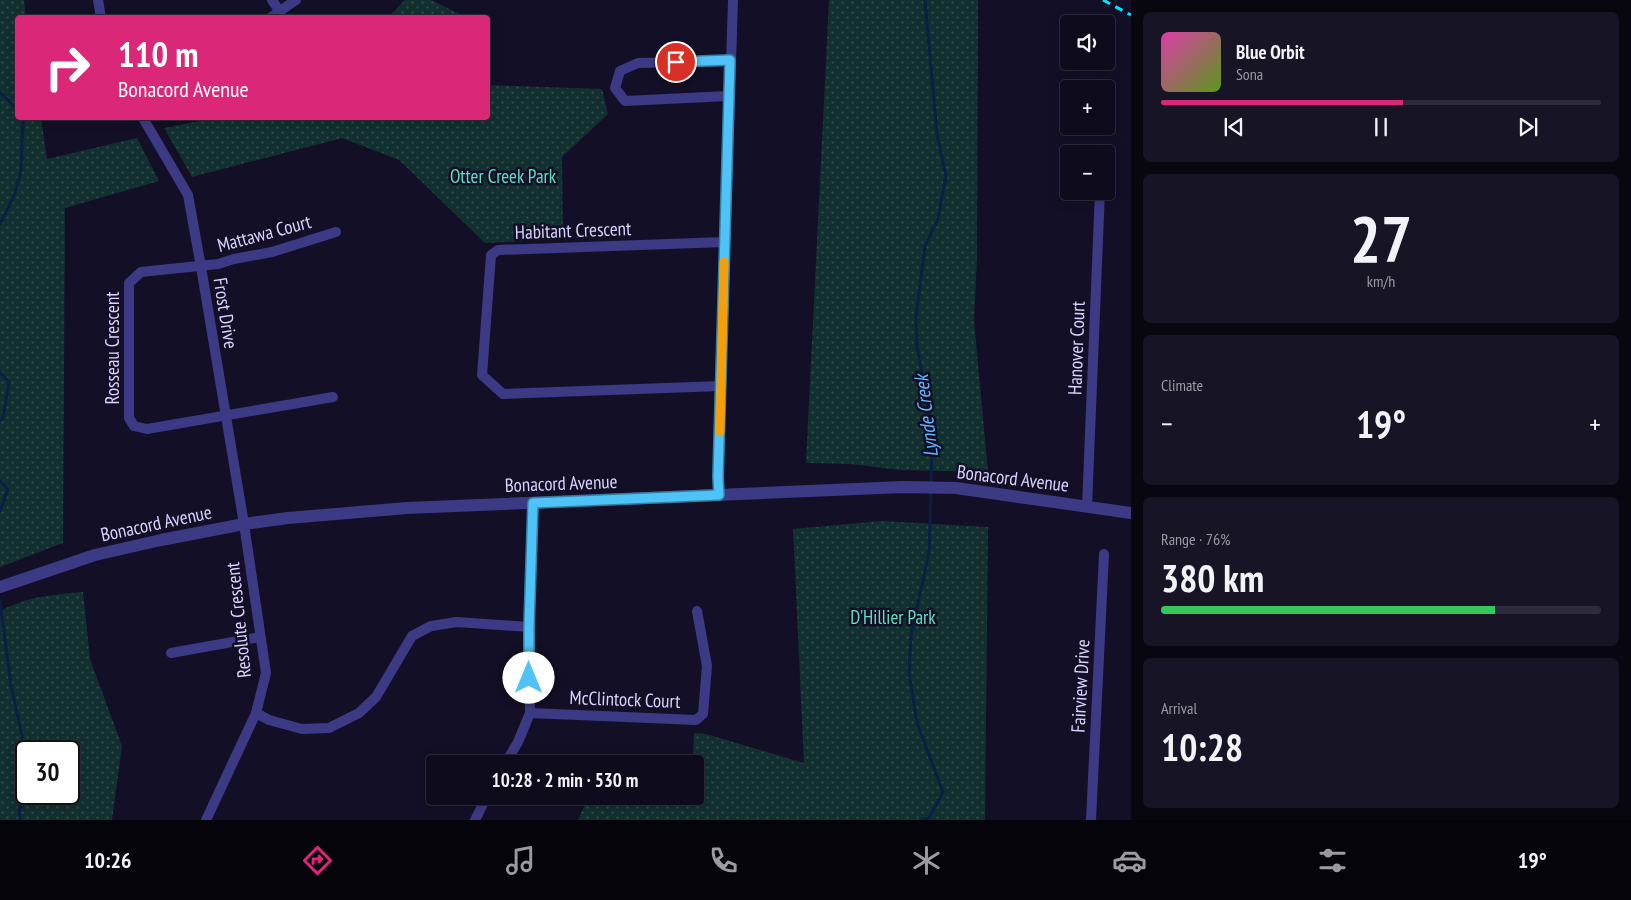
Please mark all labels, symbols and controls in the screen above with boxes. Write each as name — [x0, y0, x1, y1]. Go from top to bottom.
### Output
map controls — [1060, 15, 1115, 200]
button: sound — [1060, 15, 1115, 70]
text: 110 m — [118, 31, 199, 77]
icon: right — [35, 35, 100, 100]
text: Blue Orbit — [1236, 40, 1305, 64]
pin — [655, 41, 697, 83]
icon: arrive — [662, 48, 690, 76]
text: Sona — [1236, 64, 1263, 84]
text: Bonacord Avenue — [118, 75, 249, 103]
button: + — [1060, 80, 1115, 135]
icon: previous — [1220, 113, 1248, 141]
icon: pause — [1367, 113, 1395, 141]
icon: next — [1514, 113, 1542, 141]
button: − — [1060, 145, 1115, 200]
park label: Otter Creek Park — [450, 164, 557, 188]
text: 27 — [1350, 196, 1412, 280]
street label: Mattawa Court — [214, 209, 314, 257]
street label: Habitant Crescent — [514, 216, 632, 244]
text: km/h — [1367, 271, 1395, 291]
street label: Frost Drive — [209, 276, 243, 350]
street label: Rosseau Crescent — [100, 291, 124, 404]
street label: Hanover Court — [1062, 300, 1090, 395]
water label: Lynde Creek — [908, 371, 944, 459]
text: Climate — [1161, 375, 1203, 395]
text: 19° — [1356, 399, 1406, 448]
text: − — [1161, 405, 1173, 442]
text: + — [1589, 405, 1601, 442]
street label: Bonacord Avenue — [956, 459, 1071, 497]
street label: Bonacord Avenue — [504, 469, 618, 497]
street label: Bonacord Avenue — [98, 500, 214, 546]
text: Range · 76% — [1161, 529, 1230, 549]
text: 380 km — [1161, 553, 1264, 602]
street label: Resolute Crescent — [220, 560, 256, 679]
park label: D'Hillier Park — [850, 605, 936, 629]
street label: Fairview Drive — [1066, 639, 1094, 733]
position arrow — [502, 651, 554, 703]
street label: McClintock Court — [569, 685, 682, 713]
text: Arrival — [1161, 698, 1197, 718]
text: 10:28 — [1161, 722, 1243, 771]
speed limit sign: 30 — [15, 740, 80, 805]
text: 10:28 · 2 min · 530 m — [492, 768, 638, 792]
icon: directions — [300, 843, 335, 878]
icon: music — [503, 843, 538, 878]
icon: phone — [706, 843, 741, 878]
icon: climate — [909, 843, 944, 878]
icon: car — [1112, 843, 1147, 878]
icon: filters — [1315, 843, 1350, 878]
text: 10:26 — [84, 846, 132, 874]
text: 19° — [1518, 846, 1547, 874]

